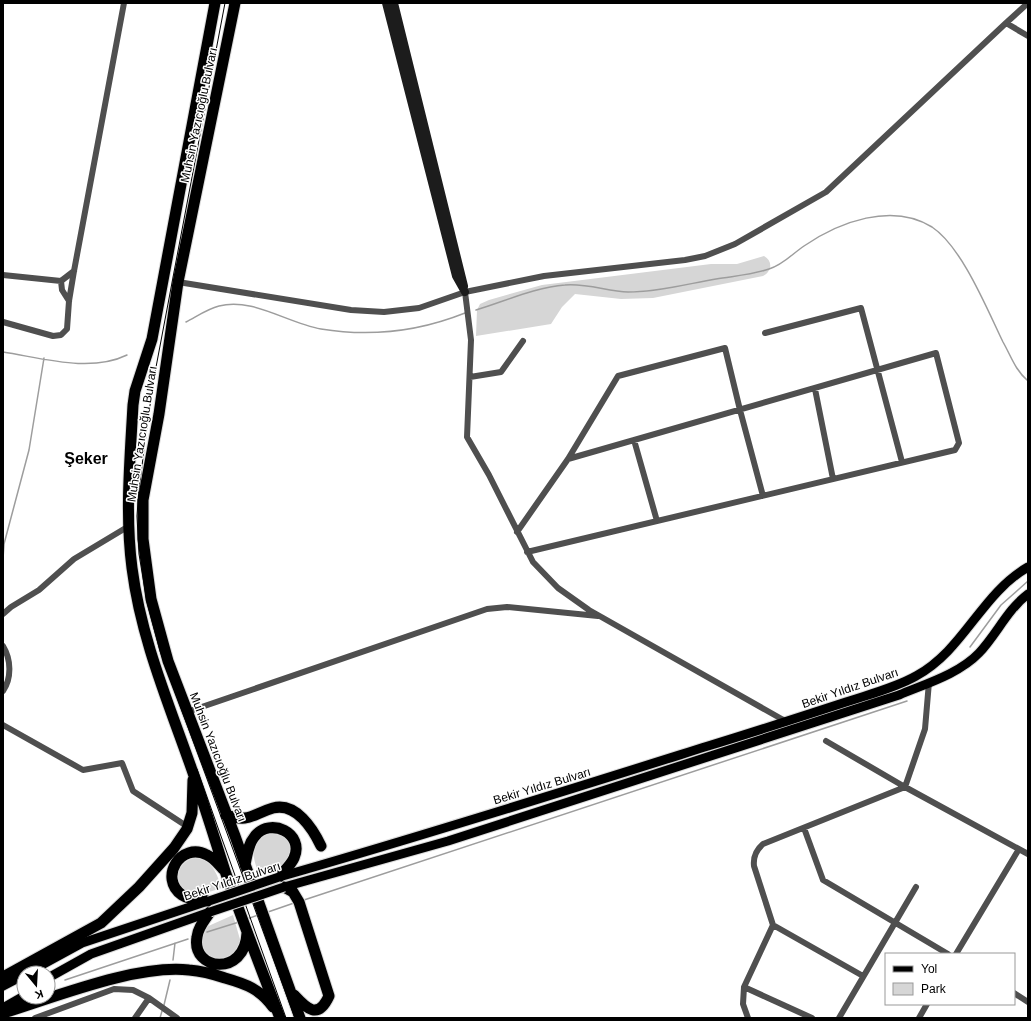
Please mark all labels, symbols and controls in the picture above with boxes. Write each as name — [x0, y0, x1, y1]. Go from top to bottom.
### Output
street label: Muhsin Yazıcıoğlu Bulvarı — [178, 46, 220, 184]
street label: Muhsin Yazıcıoğlu Bulvarı — [124, 365, 160, 503]
district label: Şeker — [64, 450, 108, 467]
street label: Bekir Yıldız Bulvarı — [800, 665, 900, 711]
street label: Muhsin Yazıcıoğlu Bulvarı — [187, 690, 249, 824]
street label: Bekir Yıldız Bulvarı — [492, 765, 592, 807]
street label: Bekir Yıldız Bulvarı — [182, 859, 282, 903]
legend — [885, 953, 1015, 1005]
text: Yol — [921, 962, 937, 976]
north arrow — [16, 965, 56, 1005]
text: Park — [921, 982, 947, 996]
text: K — [33, 988, 45, 1001]

